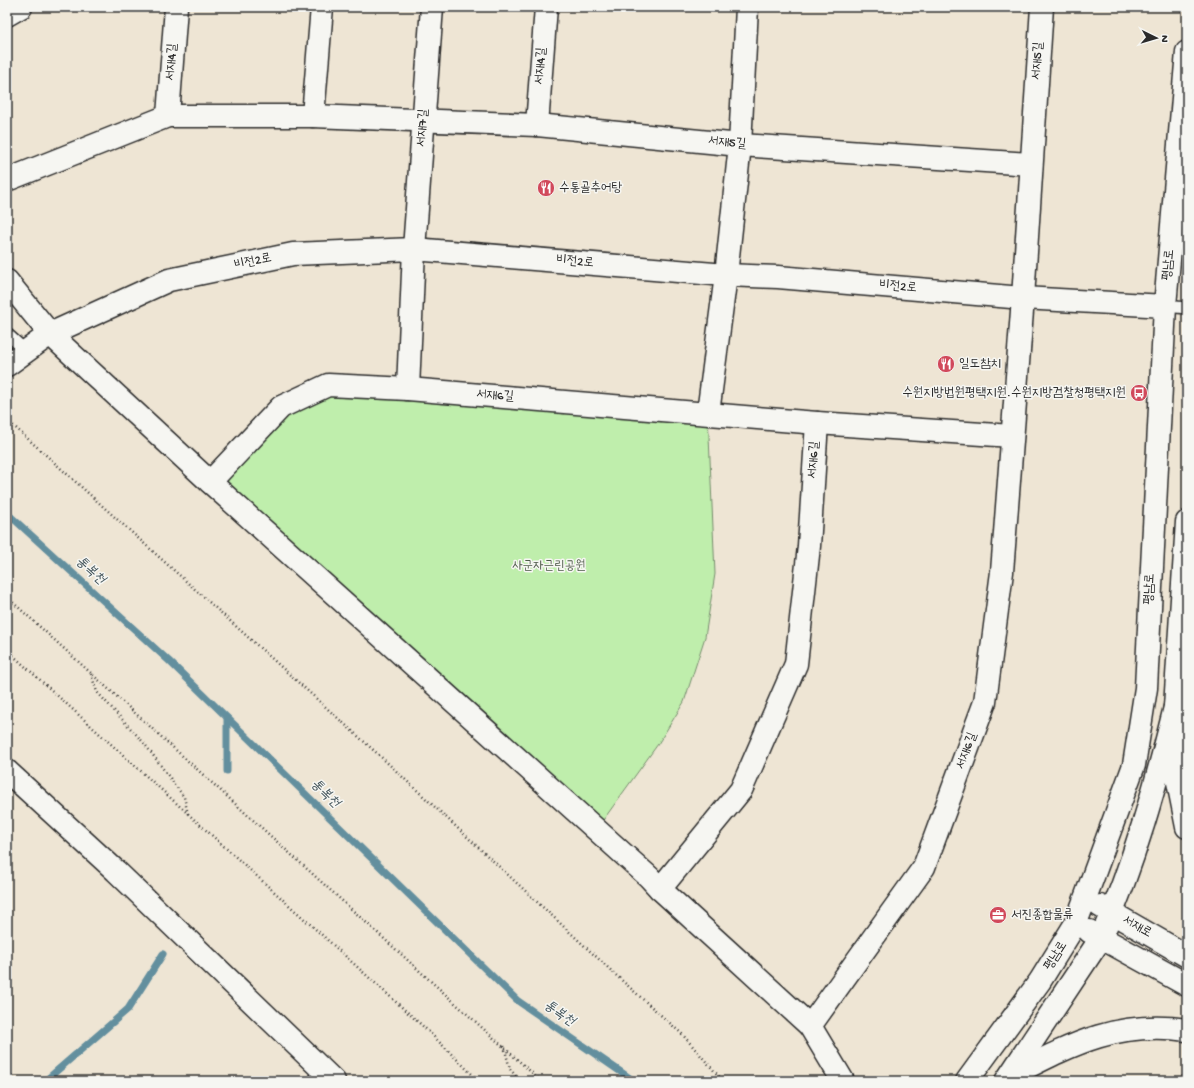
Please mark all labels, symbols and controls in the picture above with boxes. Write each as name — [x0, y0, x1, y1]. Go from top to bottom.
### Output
north arrow — [1136, 18, 1176, 58]
text: N — [1158, 35, 1170, 43]
street label: 서재5길 — [1029, 41, 1047, 81]
street label: 서재4길 — [163, 43, 181, 81]
street label: 서재4길 — [532, 47, 550, 85]
street label: 서재7길 — [414, 108, 432, 148]
street label: 서재5길 — [707, 134, 747, 152]
restaurant icon: 수통골추어탕 — [536, 178, 556, 198]
place label: 수통골추어탕 — [559, 180, 622, 196]
street label: 평남로 — [1160, 249, 1178, 281]
street label: 비전2로 — [233, 251, 273, 273]
street label: 비전2로 — [556, 253, 594, 271]
street label: 비전2로 — [879, 278, 917, 296]
restaurant icon: 일도참치 — [936, 354, 956, 374]
place label: 일도참치 — [959, 357, 1001, 372]
bus stop icon: 수원지방법원평택지원.수원지방검찰청평택지원 — [1129, 383, 1149, 403]
place label: 수원지방법원평택지원.수원지방검찰청평택지원 — [902, 386, 1126, 401]
street label: 서재6길 — [476, 387, 514, 405]
street label: 서재6길 — [805, 441, 823, 479]
water label: 통복천 — [72, 553, 110, 590]
park label: 사군자근린공원 — [511, 559, 586, 574]
street label: 평남로 — [1142, 573, 1158, 605]
street label: 서재6길 — [953, 731, 981, 771]
water label: 통복천 — [307, 776, 344, 813]
office icon: 서진종합물류 — [988, 905, 1008, 925]
place label: 서진종합물류 — [1011, 908, 1074, 923]
street label: 서재로 — [1120, 913, 1154, 941]
street label: 평남로 — [1041, 939, 1071, 973]
water label: 통복천 — [540, 997, 579, 1032]

